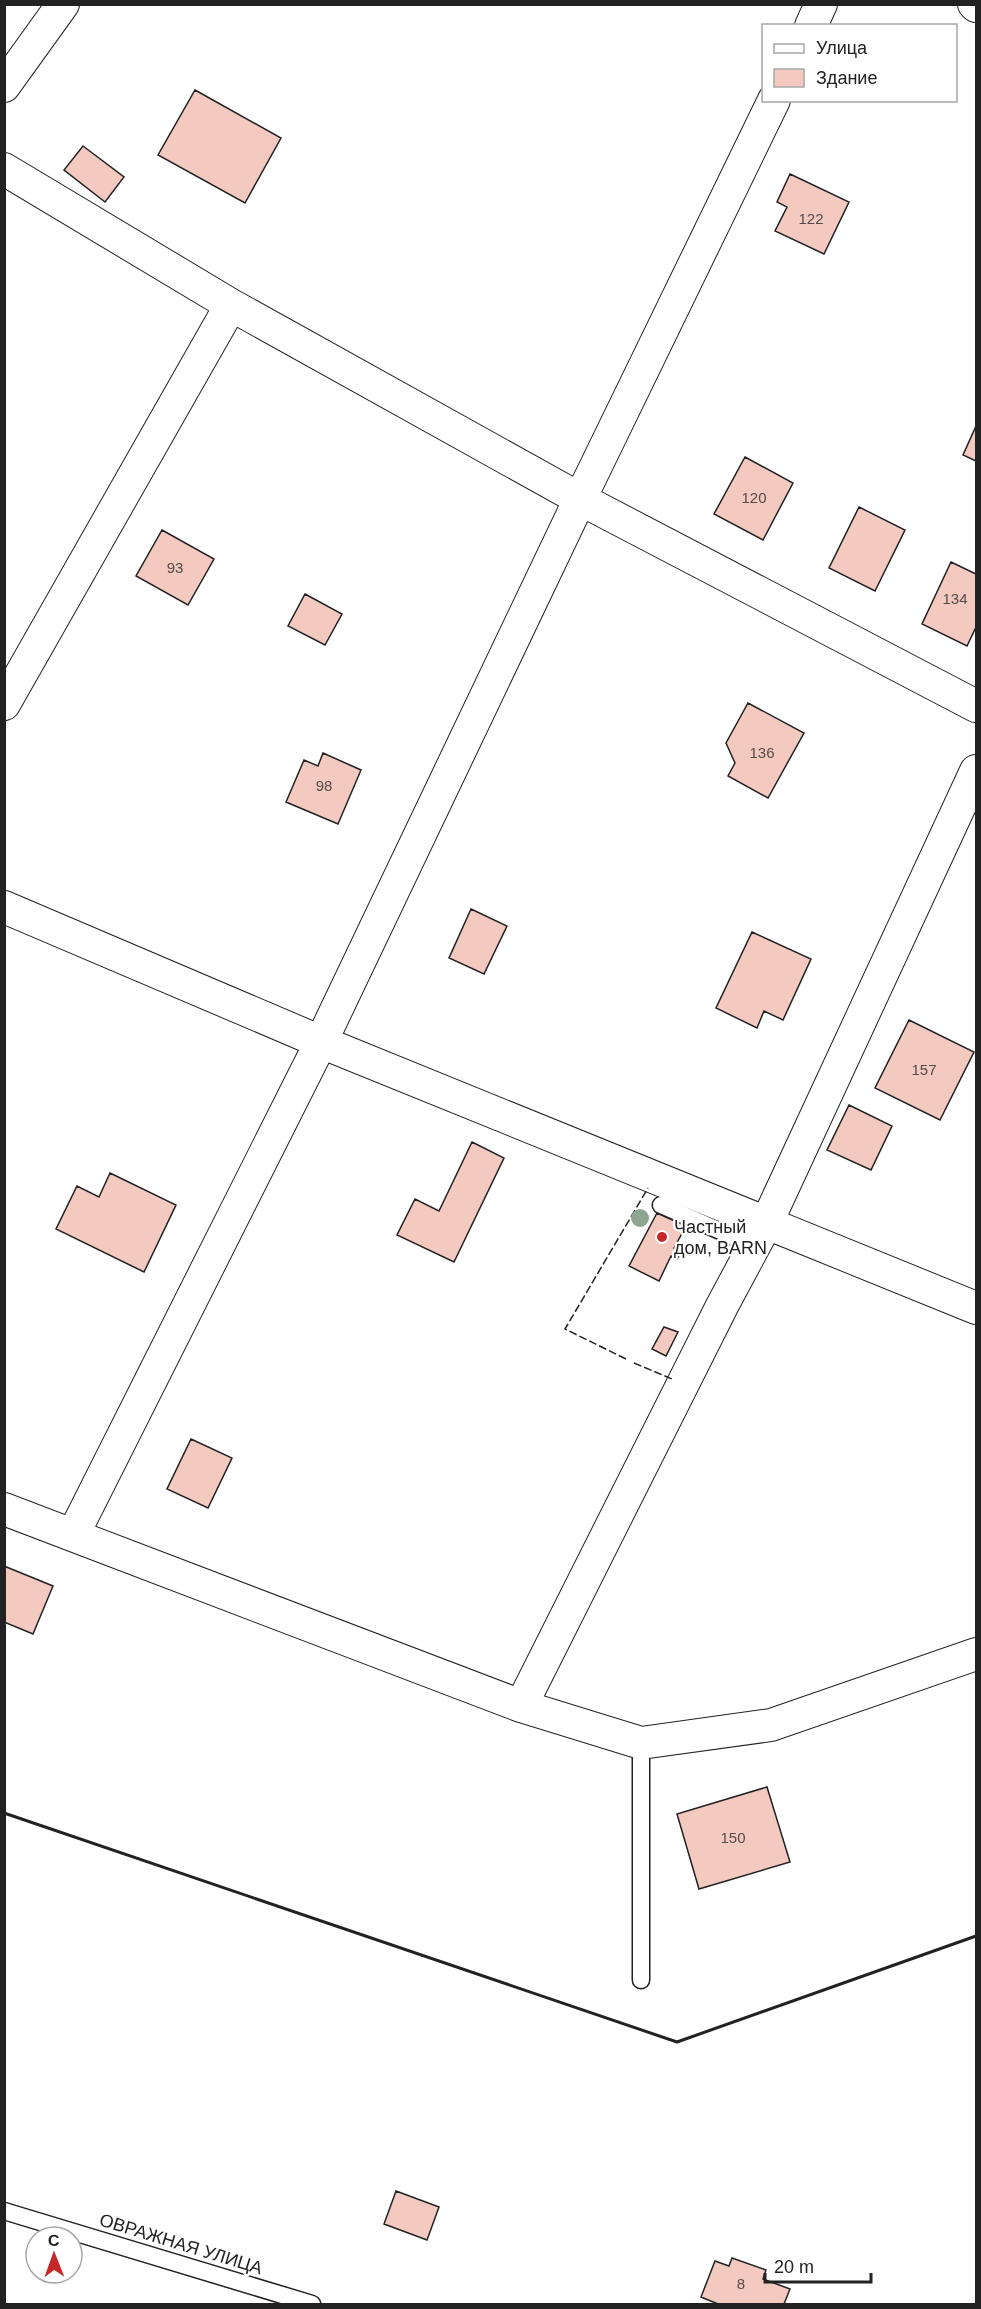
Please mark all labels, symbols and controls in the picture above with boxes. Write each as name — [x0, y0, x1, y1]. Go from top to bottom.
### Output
legend — [762, 24, 957, 102]
text: Улица — [816, 38, 868, 58]
text: Здание — [816, 68, 877, 88]
house number: 122 — [798, 210, 824, 227]
house number: 120 — [741, 489, 767, 506]
house number: 93 — [167, 559, 183, 576]
house number: 134 — [942, 590, 968, 607]
house number: 136 — [749, 744, 775, 761]
house number: 98 — [316, 777, 332, 794]
house number: 157 — [911, 1061, 937, 1078]
place label: Частный дом, BARN — [674, 1217, 767, 1258]
marker: Частный дом, BARN — [655, 1230, 669, 1244]
house number: 150 — [720, 1829, 746, 1846]
street label: ОВРАЖНАЯ УЛИЦА — [97, 2210, 265, 2278]
north arrow — [24, 2225, 84, 2285]
text: С — [48, 2232, 60, 2249]
scale bar — [765, 2246, 872, 2284]
text: 20 m — [774, 2257, 814, 2277]
house number: 8 — [737, 2275, 745, 2292]

